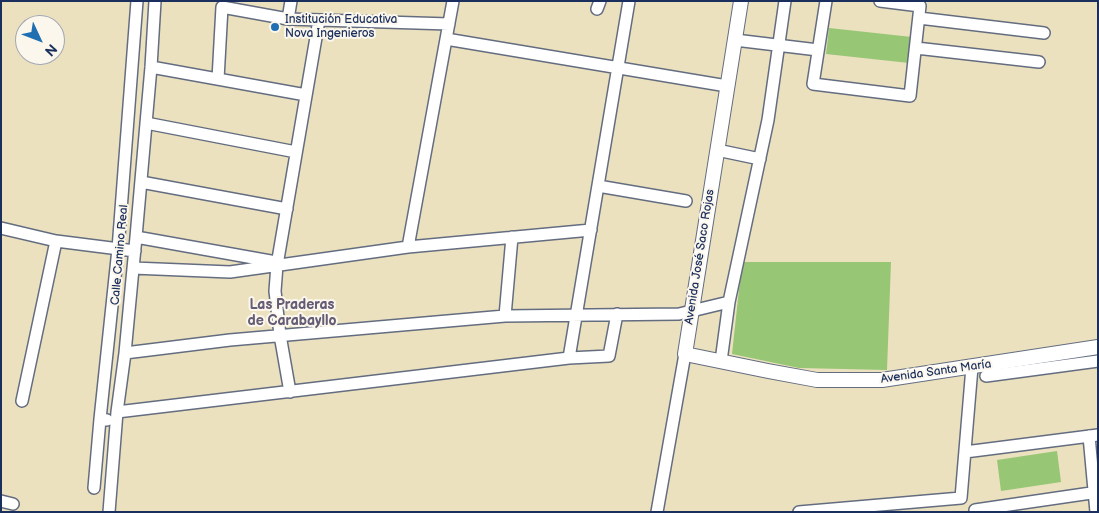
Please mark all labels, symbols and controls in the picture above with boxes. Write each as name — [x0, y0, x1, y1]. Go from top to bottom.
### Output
place label: Institución Educativa Nova Ingenieros — [285, 13, 397, 41]
north arrow — [15, 15, 65, 65]
marker: Institución Educativa Nova Ingenieros — [269, 21, 281, 33]
text: N — [41, 40, 60, 60]
street label: Avenida José Saco Rojas — [682, 188, 718, 326]
street label: Calle Camino Real — [108, 204, 132, 306]
district label: Las Praderas de Carabayllo — [248, 297, 336, 330]
street label: Avenida Santa María — [880, 357, 992, 387]

